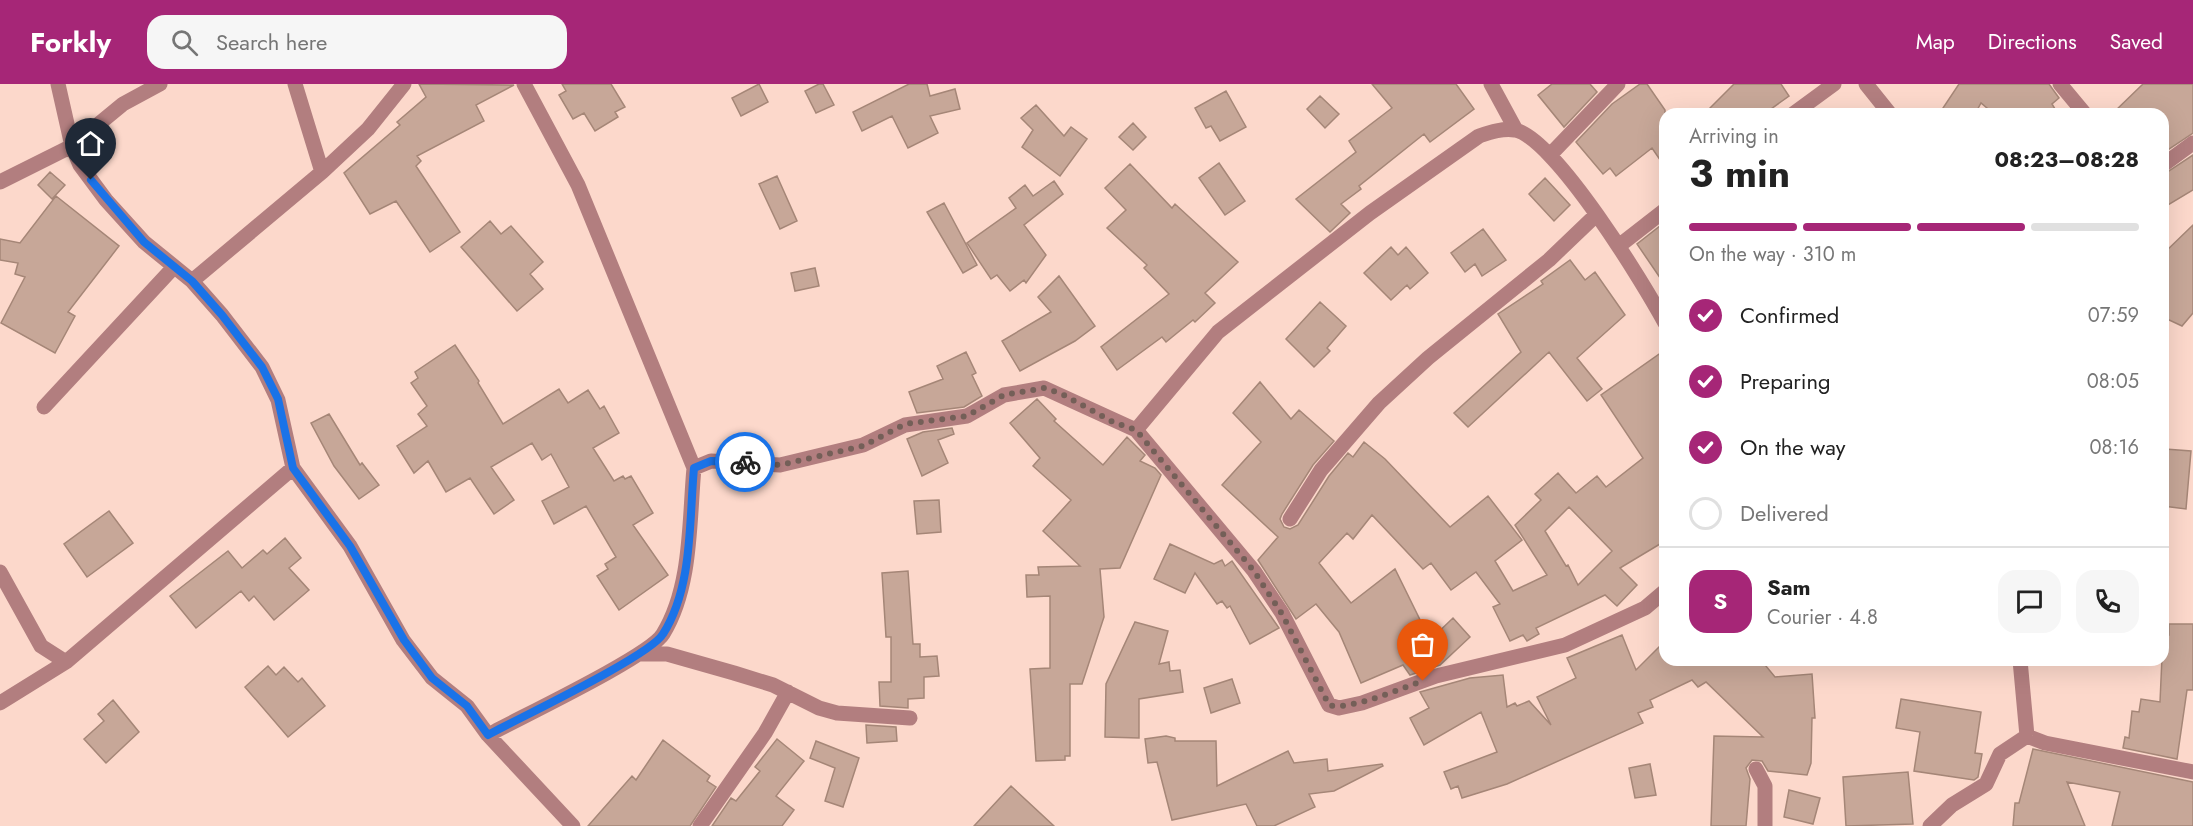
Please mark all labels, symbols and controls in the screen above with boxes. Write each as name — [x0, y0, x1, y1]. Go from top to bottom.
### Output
search box — [147, 15, 567, 69]
text: Forkly — [30, 22, 111, 63]
icon: search — [168, 26, 201, 59]
text: Search here — [216, 26, 327, 58]
text: Map — [1916, 27, 1955, 57]
text: Directions — [1988, 27, 2077, 57]
text: Saved — [2110, 27, 2163, 57]
pin — [65, 118, 116, 180]
text: Arriving in — [1689, 122, 1779, 151]
icon: home — [74, 127, 107, 160]
text: 08:23–08:28 — [1995, 143, 2139, 175]
text: 3 min — [1689, 145, 1790, 202]
text: On the way · 310 m — [1689, 240, 1856, 269]
icon: check — [1689, 299, 1722, 332]
text: Confirmed — [1740, 299, 1839, 331]
text: 07:59 — [2088, 301, 2139, 330]
icon: check — [1689, 365, 1722, 398]
text: Preparing — [1740, 365, 1831, 397]
text: 08:05 — [2087, 367, 2139, 396]
icon: check — [1689, 431, 1722, 464]
text: On the way — [1740, 431, 1845, 463]
courier — [715, 432, 775, 492]
text: 08:16 — [2090, 433, 2139, 462]
icon: bike — [729, 446, 762, 479]
text: Delivered — [1740, 497, 1829, 529]
button: chat — [1998, 570, 2061, 633]
button: phone — [2076, 570, 2139, 633]
text: Sam — [1767, 571, 1811, 603]
text: S — [1714, 585, 1727, 617]
text: Courier · 4.8 — [1767, 603, 1878, 632]
pin — [1397, 619, 1448, 681]
icon: bag — [1406, 628, 1439, 661]

